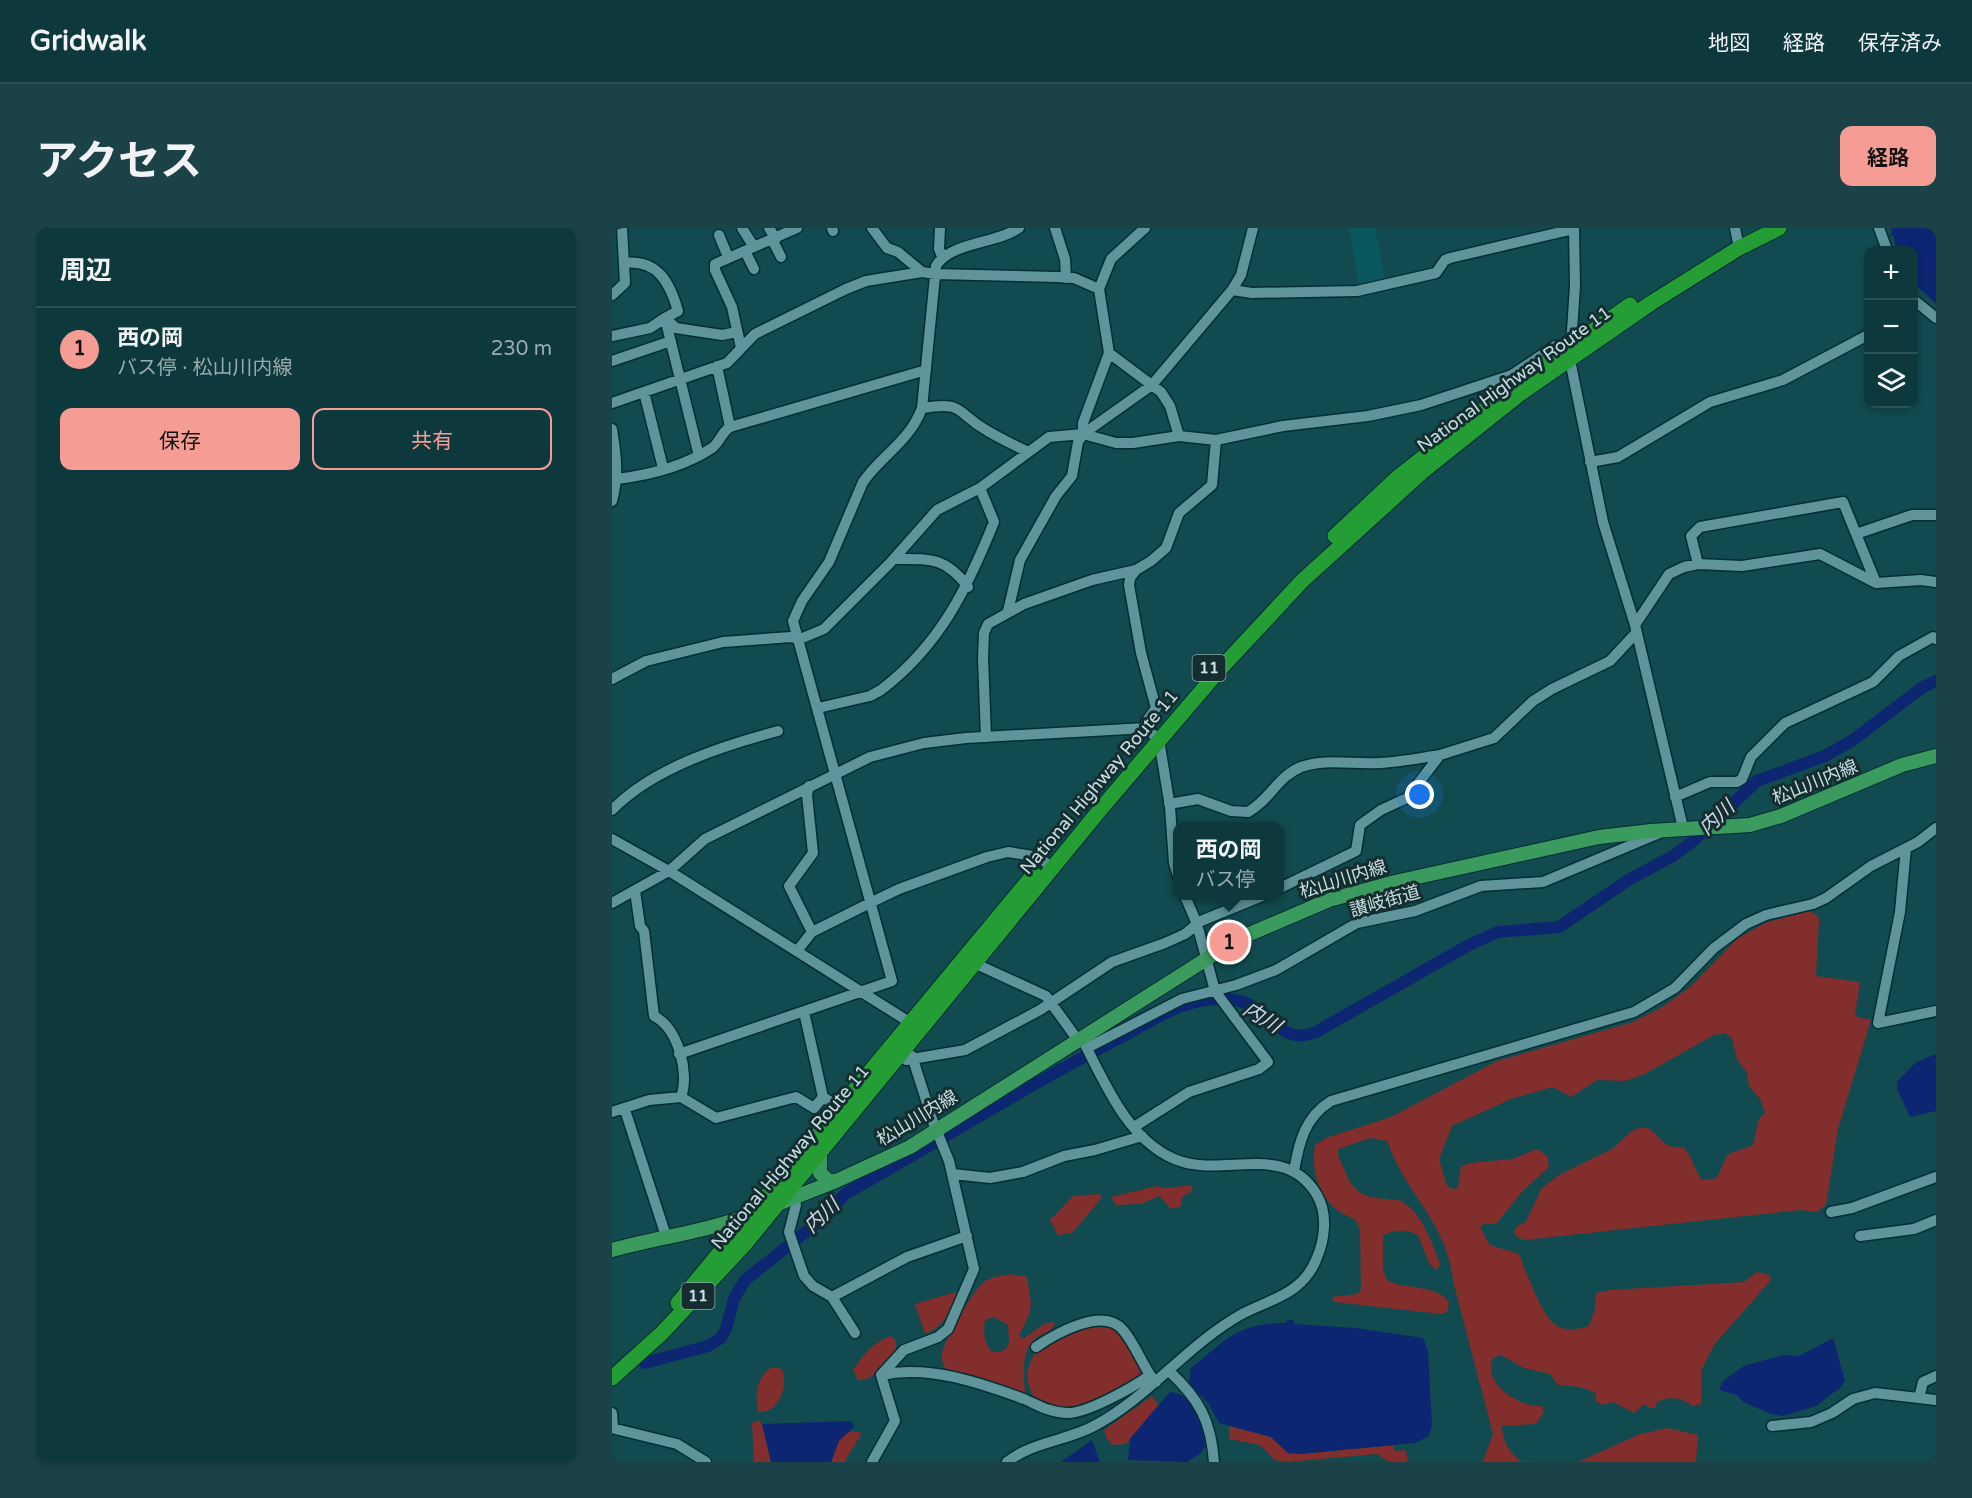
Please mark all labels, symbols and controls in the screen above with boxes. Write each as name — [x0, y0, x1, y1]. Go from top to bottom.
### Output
text: Gridwalk — [30, 24, 147, 58]
text: 地図 — [1708, 31, 1750, 56]
text: 経路 — [1783, 31, 1825, 56]
text: 保存済み — [1858, 31, 1942, 56]
button: 経路 — [1840, 126, 1936, 186]
text: アクセス — [36, 136, 202, 187]
map controls — [1864, 246, 1918, 408]
button: + — [1864, 246, 1918, 300]
text: 周辺 — [60, 255, 112, 286]
button: − — [1864, 300, 1918, 354]
street label: National Highway Route 11 — [1413, 301, 1615, 457]
text: 西の岡 — [117, 325, 183, 351]
text: 1 — [73, 337, 86, 361]
text: 230 m — [491, 337, 552, 361]
button: layers — [1864, 354, 1918, 408]
text: バス停 · 松山川内線 — [117, 356, 293, 380]
button: 保存 — [60, 408, 300, 470]
button: 共有 — [312, 408, 552, 470]
road number: 11 — [1192, 655, 1226, 681]
street label: National Highway Route 11 — [1015, 685, 1183, 879]
street label: 松山川内線 — [1769, 755, 1861, 809]
your location — [1405, 780, 1434, 809]
water label: 内川 — [1694, 794, 1741, 840]
popup — [1173, 822, 1284, 900]
text: 西の岡 — [1195, 837, 1262, 863]
street label: 松山川内線 — [1297, 855, 1389, 903]
text: バス停 — [1195, 868, 1255, 892]
street label: 讃岐街道 — [1347, 881, 1423, 921]
pin: 1 — [1210, 920, 1248, 964]
water label: 内川 — [1239, 997, 1287, 1040]
street label: National Highway Route 11 — [706, 1060, 874, 1254]
street label: 松山川内線 — [873, 1085, 961, 1151]
water label: 内川 — [799, 1192, 846, 1238]
road number: 11 — [682, 1283, 715, 1309]

